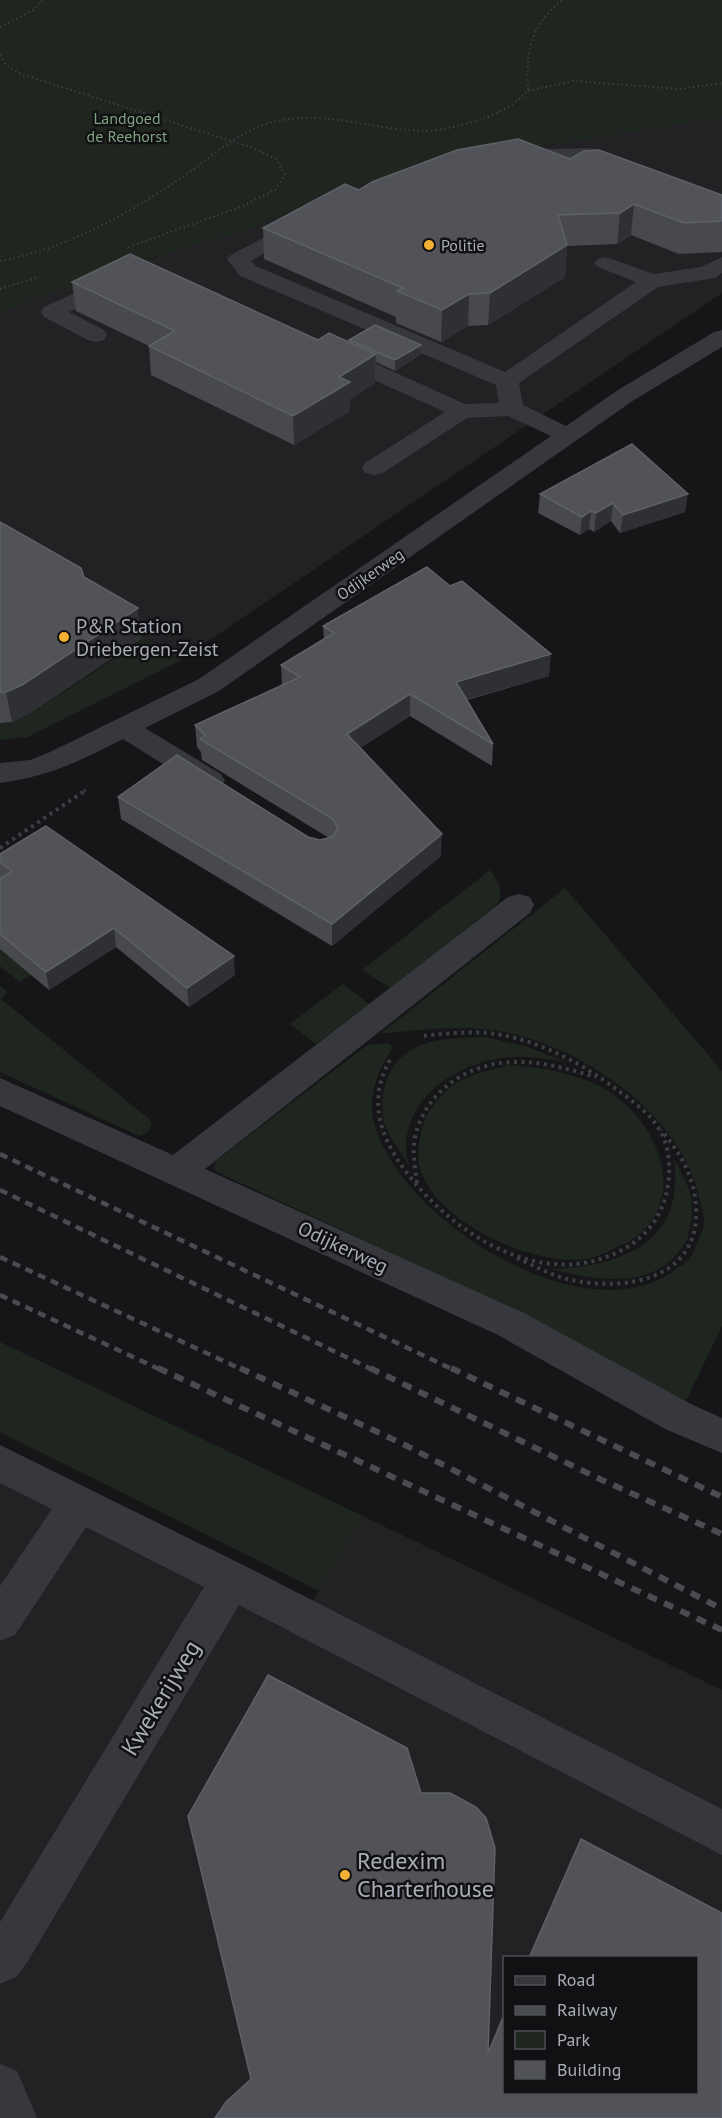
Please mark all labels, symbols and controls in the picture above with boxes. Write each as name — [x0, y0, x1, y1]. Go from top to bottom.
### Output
park label: Landgoed de Reehorst — [87, 108, 168, 146]
place label: Politie — [441, 235, 485, 255]
marker: Politie — [422, 238, 436, 252]
street label: Odijkerweg — [333, 544, 407, 604]
place label: P&R Station Driebergen-Zeist — [76, 613, 219, 662]
marker: P&R Station Driebergen-Zeist — [57, 630, 71, 644]
street label: Odijkerweg — [294, 1215, 392, 1279]
street label: Kwekerijweg — [114, 1634, 207, 1761]
place label: Redexim Charterhouse — [357, 1845, 494, 1904]
marker: Redexim Charterhouse — [338, 1868, 352, 1882]
legend — [503, 1956, 698, 2094]
text: Road — [557, 1968, 595, 1991]
text: Railway — [557, 1998, 618, 2021]
text: Park — [557, 2028, 590, 2051]
text: Building — [557, 2058, 621, 2081]

